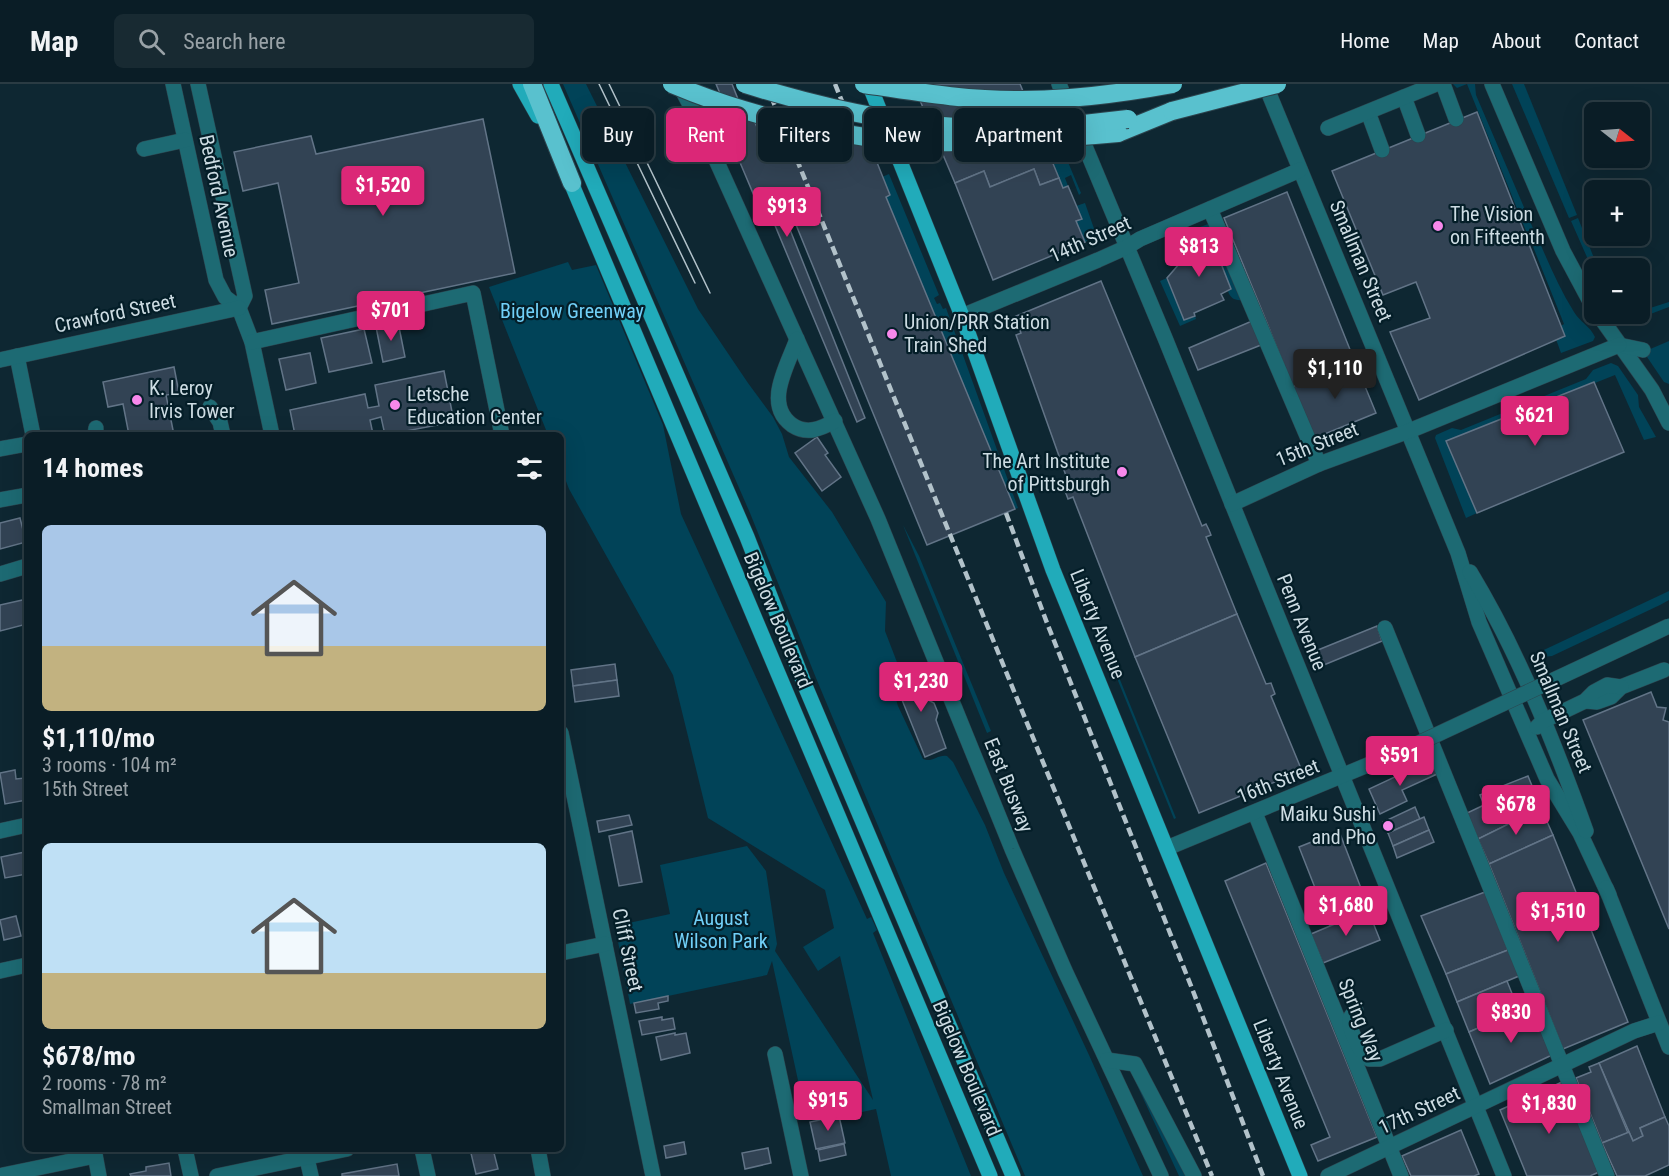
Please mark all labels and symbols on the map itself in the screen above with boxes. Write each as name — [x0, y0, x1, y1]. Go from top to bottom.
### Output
north arrow — [1584, 102, 1650, 168]
street label: Bedford Avenue — [194, 133, 244, 259]
pin: $1,520 — [334, 166, 432, 217]
pin: $913 — [751, 187, 823, 238]
street label: Smallman Street — [1325, 196, 1397, 326]
place label: The Vision on Fifteenth — [1450, 202, 1545, 249]
street label: 14th Street — [1045, 210, 1135, 268]
marker: The Vision on Fifteenth — [1431, 219, 1445, 233]
pin: $813 — [1163, 227, 1235, 278]
street label: Crawford Street — [52, 288, 178, 338]
pin: $701 — [355, 291, 427, 342]
park label: Bigelow Greenway — [500, 299, 644, 323]
place label: Union/PRR Station Train Shed — [904, 310, 1050, 357]
marker: Union/PRR Station Train Shed — [885, 327, 899, 341]
pin: $1,110 — [1286, 349, 1384, 400]
place label: K. Leroy Irvis Tower — [149, 376, 235, 423]
place label: Letsche Education Center — [407, 382, 542, 429]
marker: K. Leroy Irvis Tower — [130, 393, 144, 407]
pin: $621 — [1499, 396, 1571, 447]
marker: Letsche Education Center — [388, 398, 402, 412]
street label: 15th Street — [1272, 417, 1362, 471]
place label: The Art Institute of Pittsburgh — [982, 449, 1110, 496]
marker: The Art Institute of Pittsburgh — [1115, 465, 1129, 479]
street label: Bigelow Boulevard — [739, 548, 817, 692]
street label: Liberty Avenue — [1065, 566, 1131, 682]
street label: Penn Avenue — [1272, 570, 1332, 674]
street label: Smallman Street — [1525, 647, 1597, 777]
pin: $1,230 — [872, 662, 970, 713]
street label: East Busway — [979, 734, 1039, 836]
pin: $591 — [1364, 736, 1436, 787]
street label: 16th Street — [1233, 754, 1323, 808]
pin: $678 — [1480, 785, 1552, 836]
place label: Maiku Sushi and Pho — [1280, 802, 1376, 849]
marker: Maiku Sushi and Pho — [1381, 819, 1395, 833]
pin: $1,680 — [1297, 886, 1395, 937]
pin: $1,510 — [1509, 892, 1607, 943]
street label: Cliff Street — [607, 906, 649, 994]
park label: August Wilson Park — [674, 906, 768, 953]
street label: Spring Way — [1333, 975, 1389, 1065]
pin: $830 — [1475, 993, 1547, 1044]
street label: Bigelow Boulevard — [928, 996, 1006, 1140]
street label: Liberty Avenue — [1248, 1016, 1314, 1132]
pin: $915 — [792, 1081, 864, 1132]
street label: 17th Street — [1375, 1081, 1463, 1139]
pin: $1,830 — [1500, 1084, 1598, 1135]

